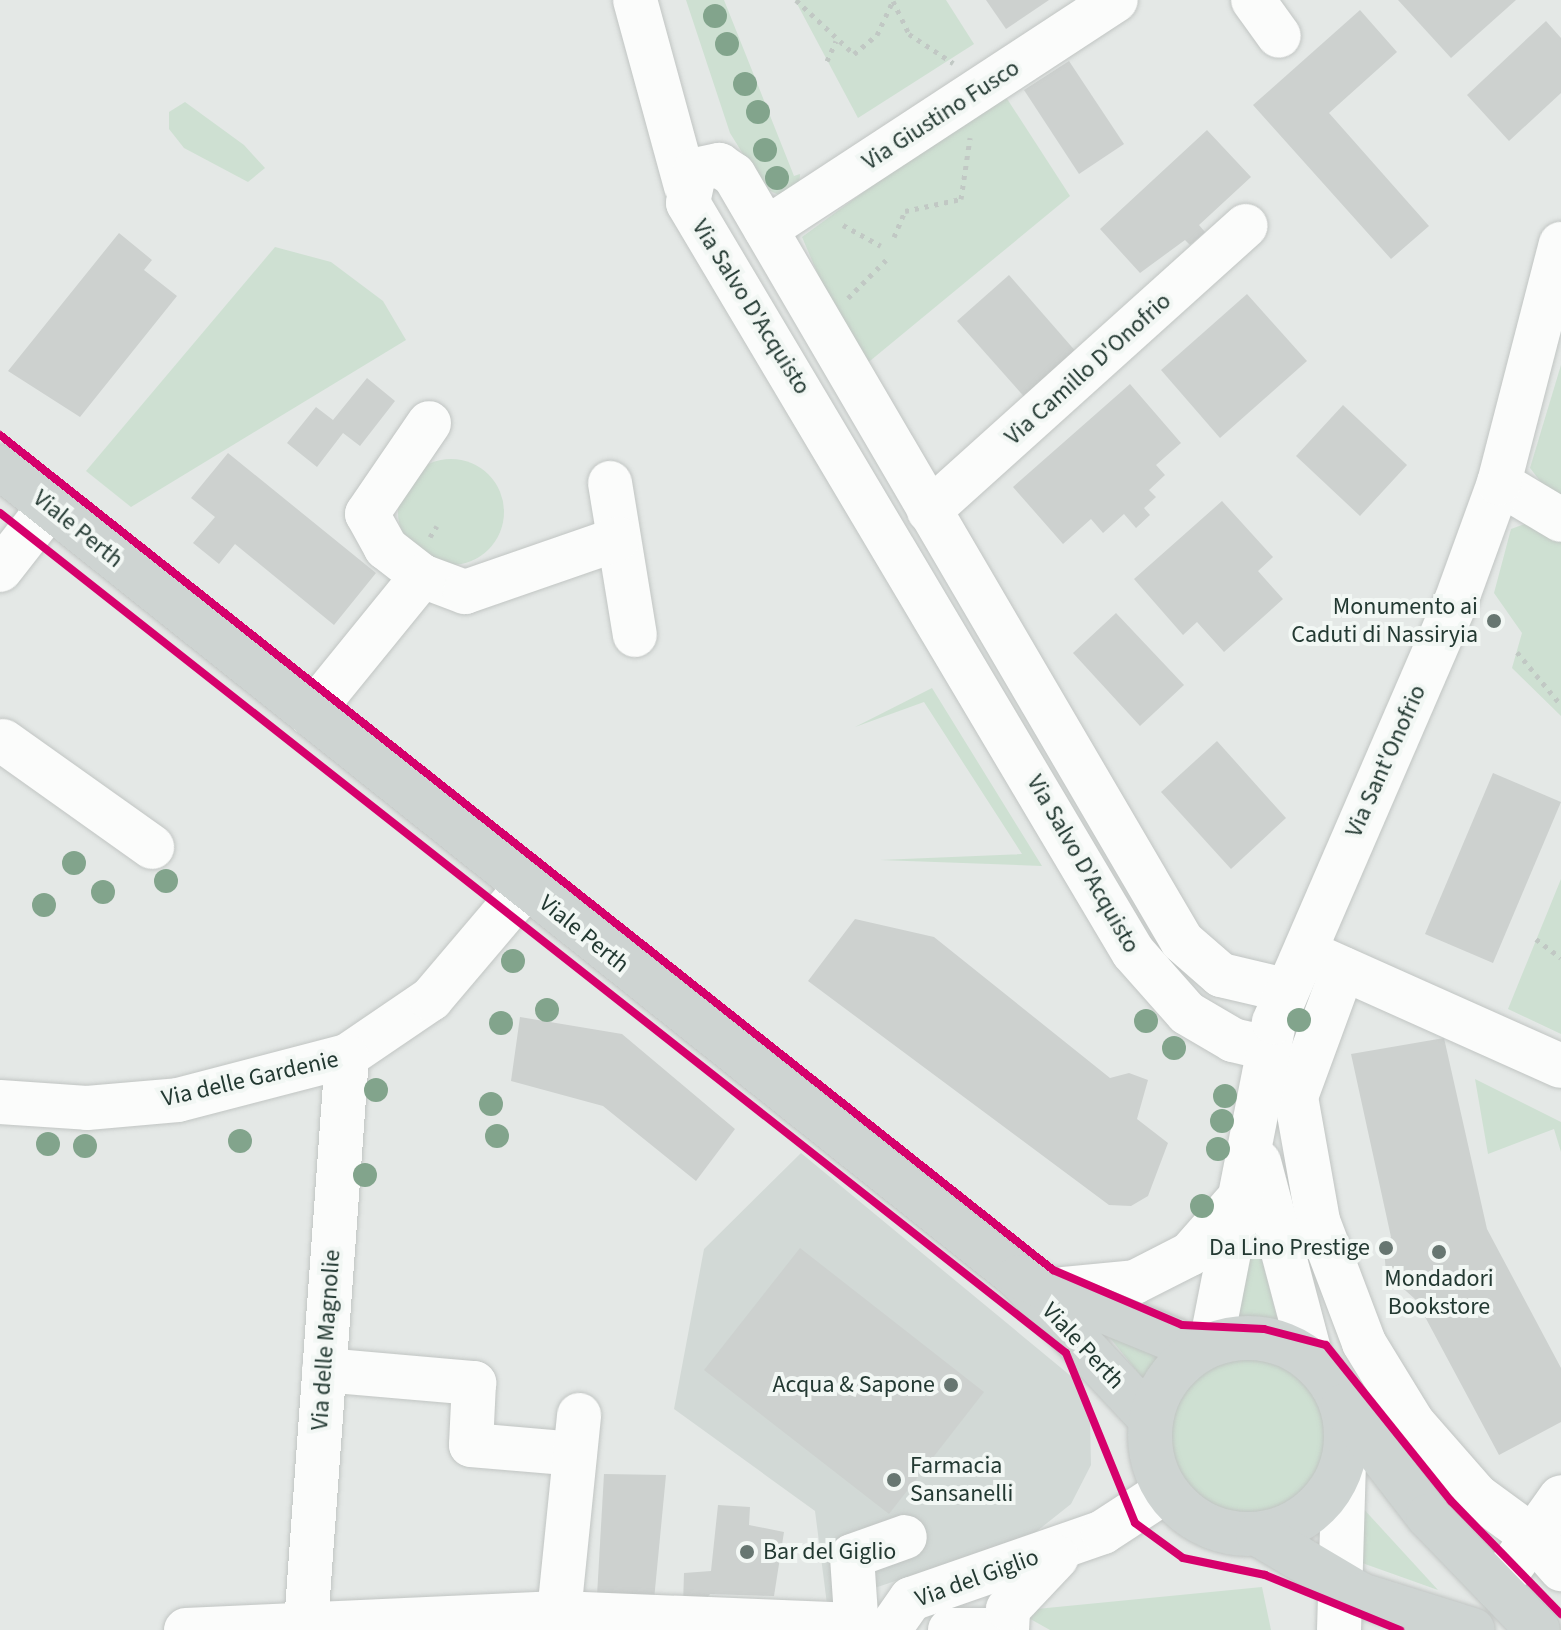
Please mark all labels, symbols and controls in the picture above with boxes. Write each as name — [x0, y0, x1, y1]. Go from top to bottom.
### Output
street label: Via Giustino Fusco — [857, 54, 1025, 176]
street label: Via Salvo D'Acquisto — [686, 214, 816, 400]
street label: Via Camillo D'Onofrio — [999, 287, 1177, 451]
street label: Viale Perth — [27, 484, 129, 574]
place label: Monumento ai Caduti di Nassiryia — [1291, 593, 1478, 649]
marker: Monumento ai Caduti di Nassiryia — [1485, 612, 1503, 630]
street label: Via Sant'Onofrio — [1340, 680, 1432, 842]
street label: Via Salvo D'Acquisto — [1020, 770, 1146, 958]
street label: Viale Perth — [533, 889, 635, 979]
street label: Via delle Gardenie — [159, 1045, 341, 1113]
place label: Da Lino Prestige — [1209, 1234, 1370, 1262]
marker: Da Lino Prestige — [1377, 1239, 1395, 1257]
marker: Mondadori Bookstore — [1430, 1243, 1448, 1261]
street label: Via delle Magnolie — [305, 1249, 347, 1431]
place label: Mondadori Bookstore — [1384, 1265, 1494, 1321]
street label: Viale Perth — [1036, 1297, 1130, 1395]
place label: Acqua & Sapone — [773, 1371, 935, 1399]
marker: Acqua & Sapone — [942, 1376, 960, 1394]
place label: Farmacia Sansanelli — [910, 1452, 1013, 1508]
marker: Farmacia Sansanelli — [885, 1471, 903, 1489]
place label: Bar del Giglio — [763, 1538, 896, 1566]
street label: Via del Giglio — [911, 1542, 1043, 1614]
marker: Bar del Giglio — [738, 1543, 756, 1561]

